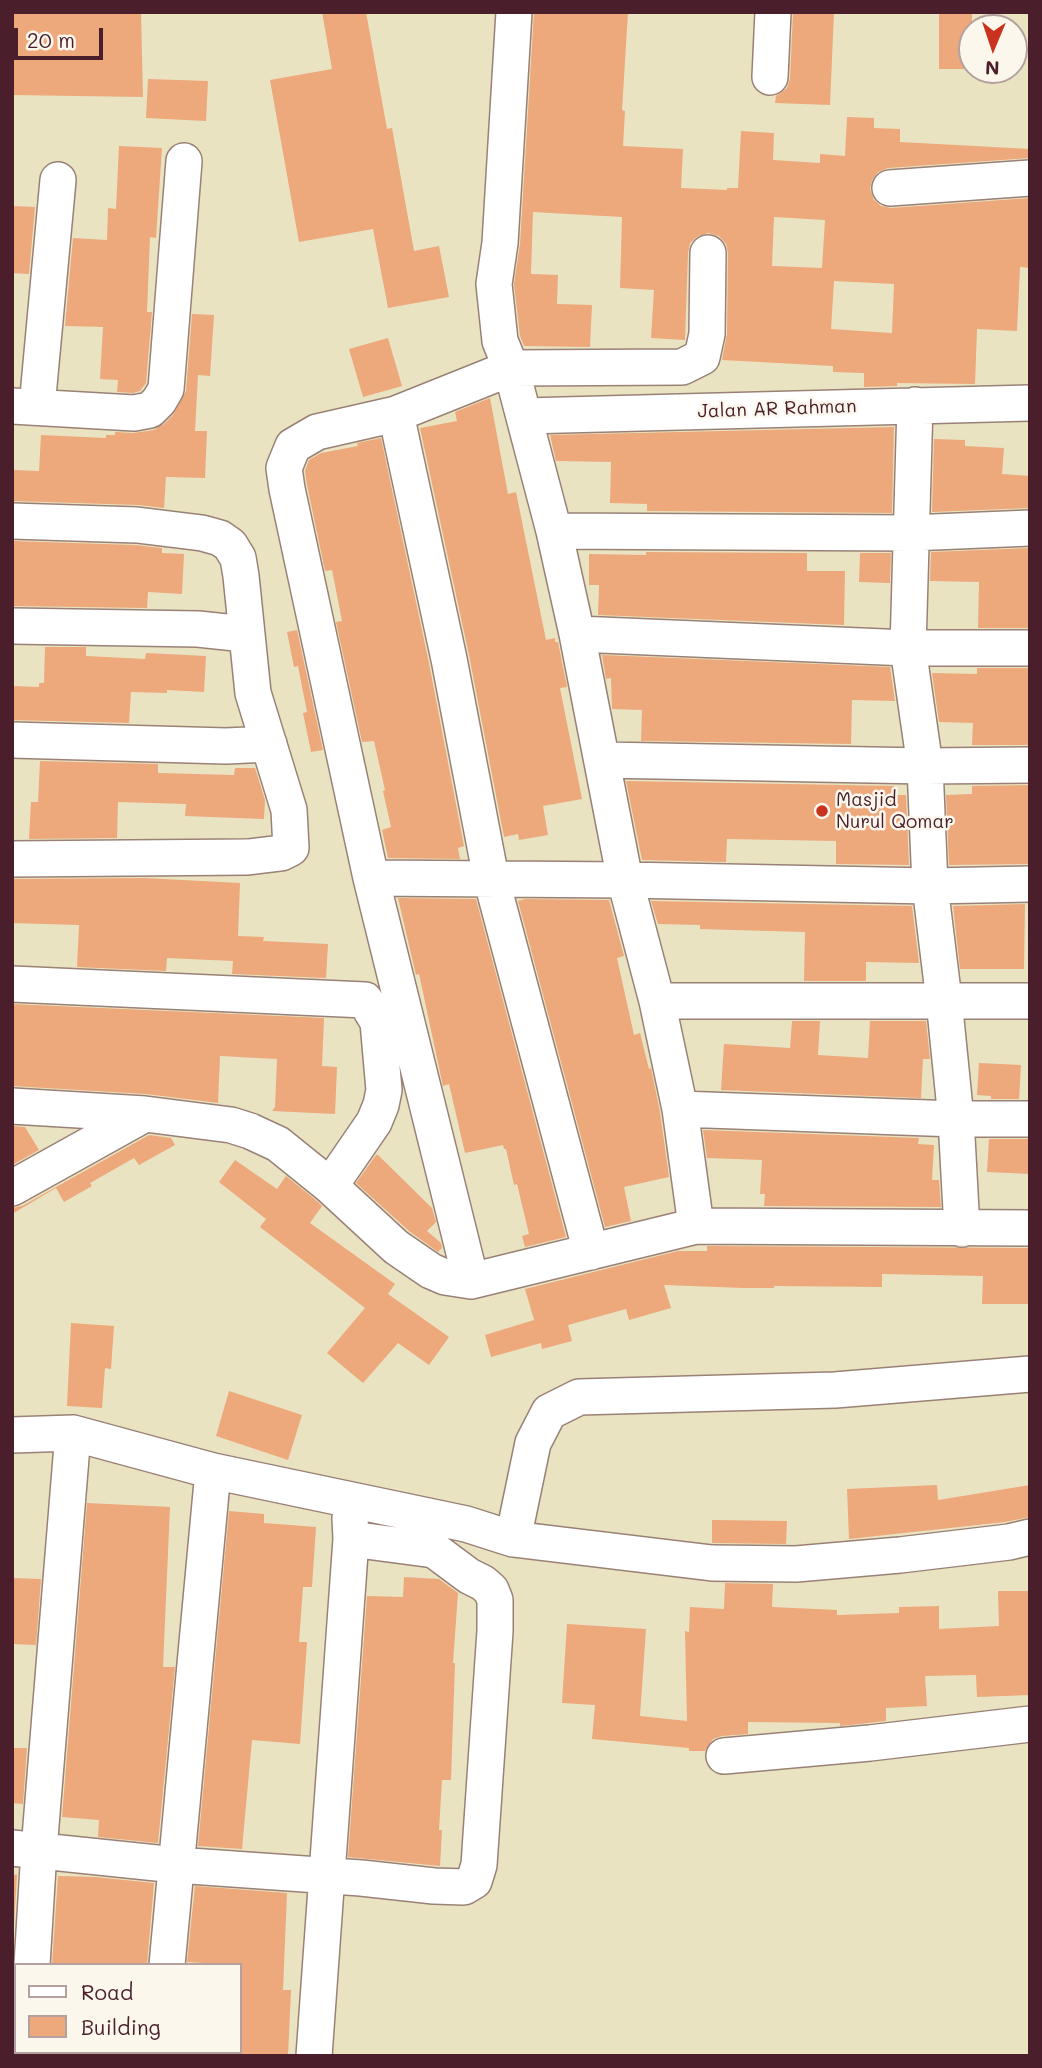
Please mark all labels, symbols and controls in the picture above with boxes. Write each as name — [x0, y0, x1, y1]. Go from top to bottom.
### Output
scale bar — [18, 14, 107, 58]
north arrow — [958, 14, 1028, 84]
text: 20 m — [27, 26, 75, 53]
text: N — [985, 56, 1000, 81]
street label: Jalan AR Rahman — [697, 395, 857, 423]
place label: Masjid Nurul Qomar — [836, 789, 954, 833]
marker: Masjid Nurul Qomar — [814, 803, 830, 819]
legend — [14, 1963, 242, 2054]
text: Road — [81, 1978, 133, 2005]
text: Building — [81, 2013, 161, 2040]

